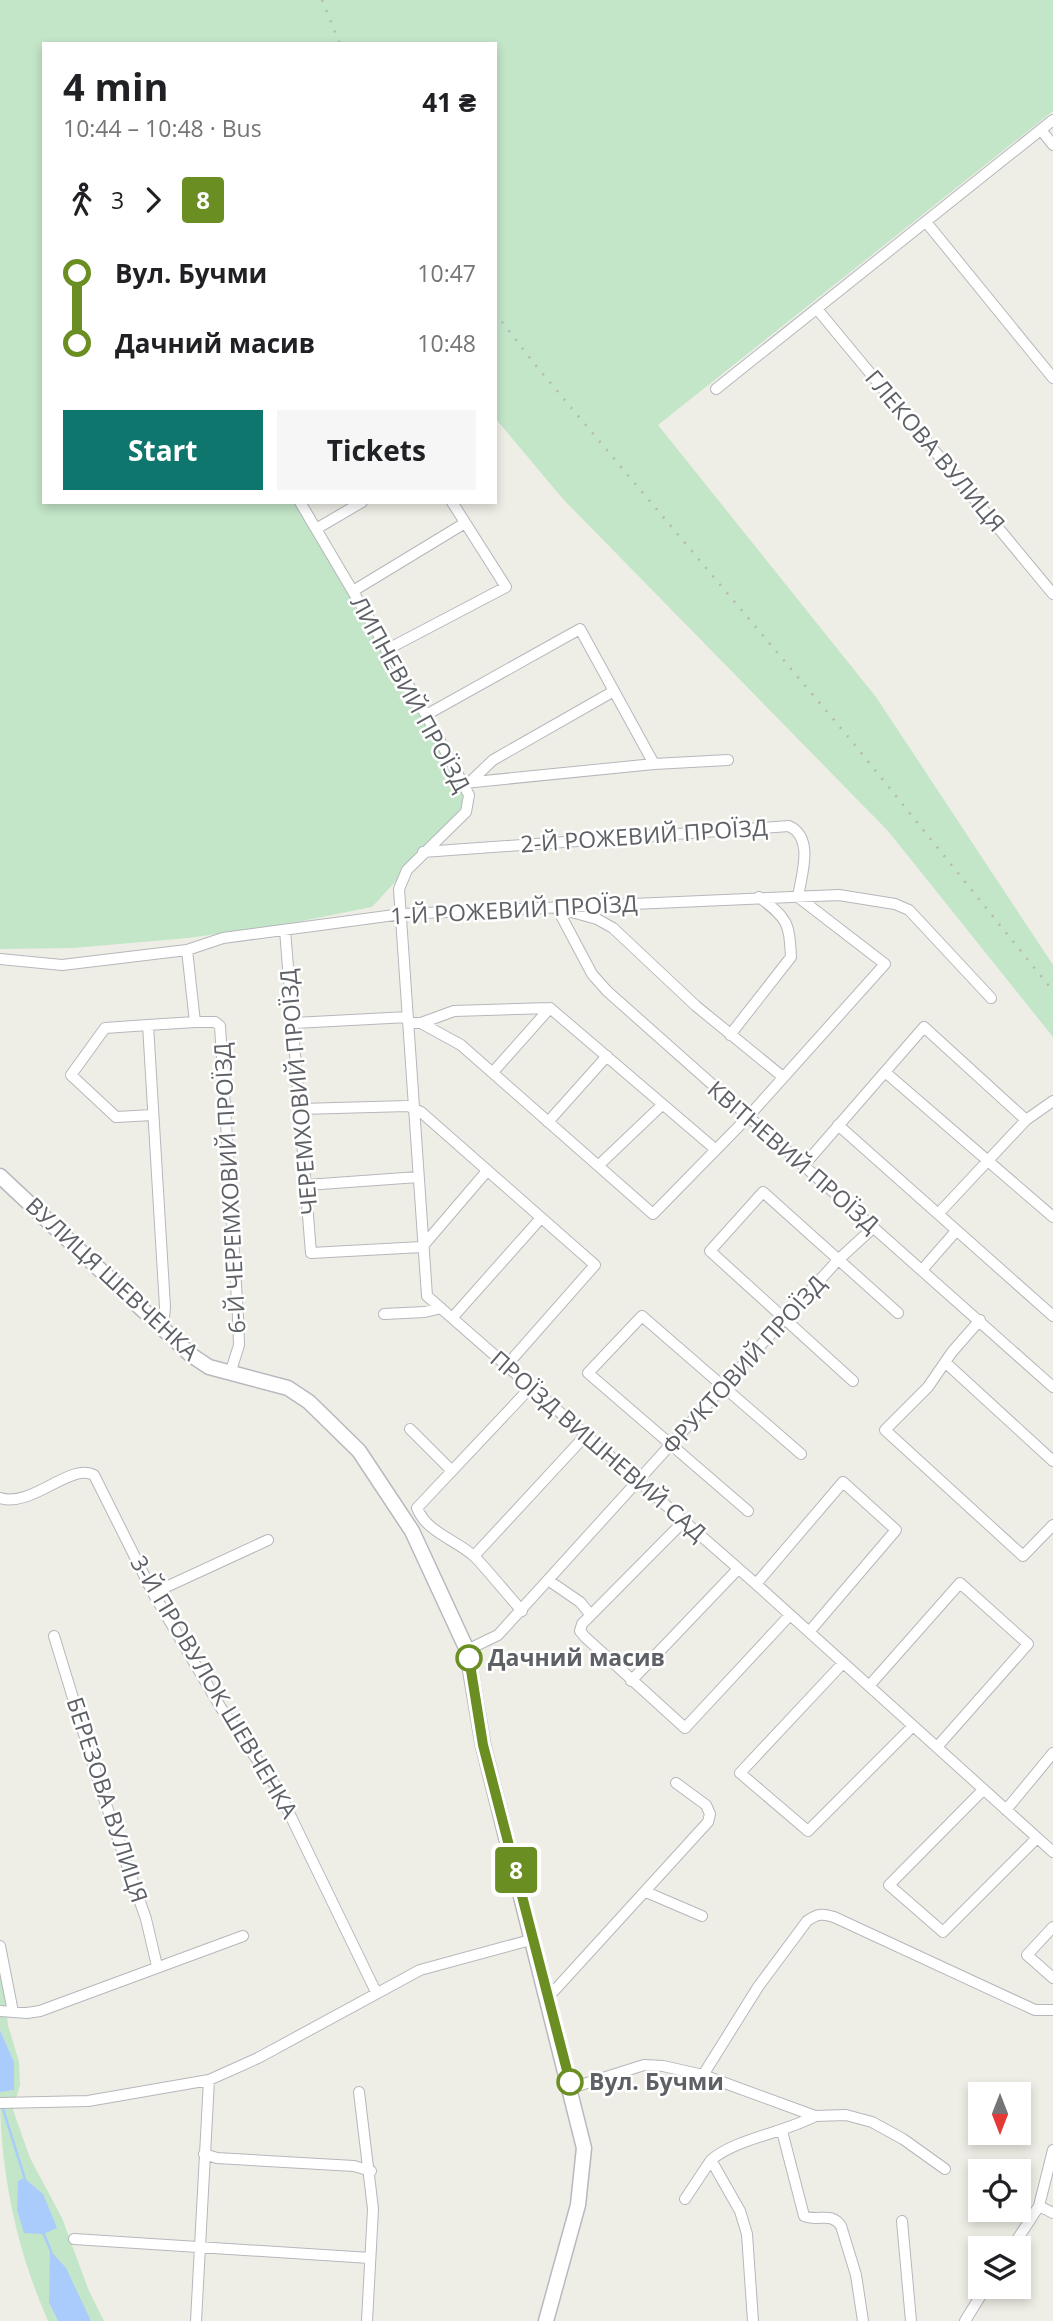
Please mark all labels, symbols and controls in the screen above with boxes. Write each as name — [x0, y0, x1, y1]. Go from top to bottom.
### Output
text: 4 min — [63, 60, 168, 112]
text: 41 ₴ — [422, 84, 476, 120]
text: 10:44 – 10:48 · Bus — [63, 112, 262, 144]
icon: walk — [63, 181, 101, 219]
icon: forward — [134, 181, 172, 219]
text: 8 — [196, 183, 210, 216]
text: 3 — [111, 184, 124, 216]
text: Вул. Бучми — [115, 255, 267, 291]
text: 10:47 — [417, 257, 476, 289]
text: Дачний масив — [115, 325, 315, 361]
text: 10:48 — [417, 327, 476, 359]
street label: ГЛЕКОВА ВУЛИЦЯ — [858, 363, 1013, 538]
button: Start — [63, 410, 263, 490]
button: Tickets — [277, 410, 476, 490]
street label: ЛИПНЕВИЙ ПРОЇЗД — [344, 590, 478, 798]
street label: 2-Й РОЖЕВИЙ ПРОЇЗД — [519, 810, 769, 860]
street label: 1-Й РОЖЕВИЙ ПРОЇЗД — [389, 887, 639, 931]
street label: ЧЕРЕМХОВИЙ ПРОЇЗД — [271, 967, 325, 1217]
street label: 6-Й ЧЕРЕМХОВИЙ ПРОЇЗД — [205, 1042, 253, 1334]
street label: КВІТНЕВИЙ ПРОЇЗД — [701, 1073, 886, 1240]
street label: ВУЛИЦЯ ШЕВЧЕНКА — [19, 1190, 207, 1367]
street label: ФРУКТОВИЙ ПРОЇЗД — [654, 1268, 833, 1461]
street label: ПРОЇЗД ВИШНЕВИЙ САД — [484, 1343, 714, 1548]
street label: 3-Й ПРОВУЛОК ШЕВЧЕНКА — [124, 1549, 306, 1824]
place label: Дачний масив — [488, 1641, 665, 1673]
marker: Дачний масив — [456, 1645, 482, 1671]
street label: БЕРЕЗОВА ВУЛИЦЯ — [60, 1693, 156, 1907]
line badge: 8 — [493, 1847, 539, 1893]
text: 8 — [509, 1853, 523, 1886]
place label: Вул. Бучми — [589, 2065, 724, 2097]
marker: Вул. Бучми — [557, 2069, 583, 2095]
north arrow — [968, 2082, 1031, 2146]
map controls — [968, 2082, 1031, 2299]
button: locate — [968, 2159, 1031, 2222]
button: layers — [968, 2236, 1031, 2299]

